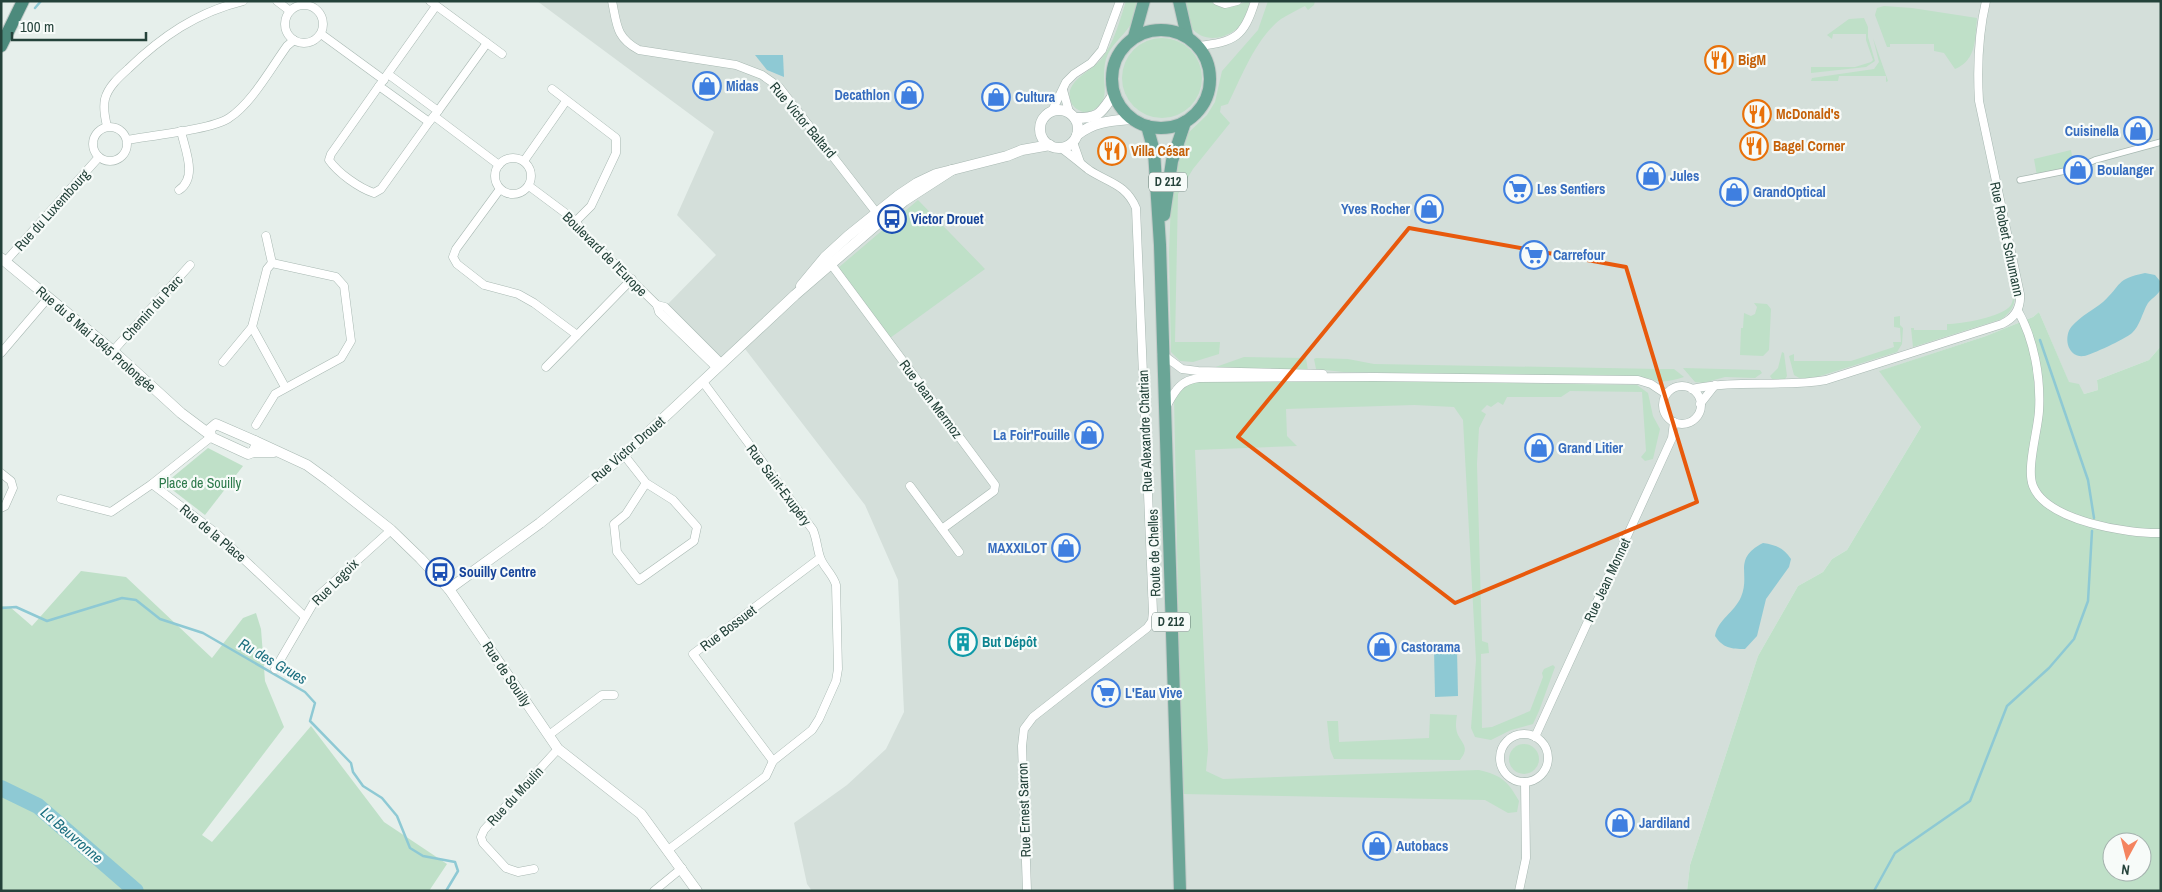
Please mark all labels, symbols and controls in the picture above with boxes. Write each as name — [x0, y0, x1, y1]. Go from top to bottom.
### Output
scale bar — [12, 10, 146, 42]
text: 100 m — [20, 16, 54, 37]
restaurant icon: BigM — [1704, 45, 1734, 75]
place label: BigM — [1738, 51, 1766, 69]
shop icon: Midas — [692, 71, 722, 101]
place label: Midas — [726, 77, 759, 95]
street label: Rue Victor Baltard — [766, 78, 840, 162]
shop icon: Decathlon — [894, 80, 924, 110]
shop icon: Cultura — [981, 82, 1011, 112]
place label: Decathlon — [835, 86, 890, 104]
place label: Cultura — [1015, 88, 1056, 106]
restaurant icon: McDonald's — [1742, 99, 1772, 129]
place label: McDonald's — [1776, 105, 1840, 123]
shop icon: Cuisinella — [2123, 116, 2153, 146]
place label: Cuisinella — [2065, 122, 2120, 140]
restaurant icon: Bagel Corner — [1739, 131, 1769, 161]
restaurant icon: Villa César — [1097, 136, 1127, 166]
place label: Bagel Corner — [1773, 137, 1846, 155]
place label: Villa César — [1131, 142, 1190, 160]
shop icon: Boulanger — [2063, 155, 2093, 185]
shop icon: Jules — [1636, 161, 1666, 191]
place label: Boulanger — [2097, 161, 2154, 179]
street label: Rue du Luxembourg — [11, 165, 94, 255]
place label: Jules — [1670, 167, 1699, 185]
road number: D 212 — [1149, 172, 1187, 192]
supermarket icon: Les Sentiers — [1503, 174, 1533, 204]
shop icon: GrandOptical — [1719, 177, 1749, 207]
place label: Les Sentiers — [1537, 180, 1605, 198]
street label: Rue Robert Schumann — [1986, 180, 2028, 298]
place label: GrandOptical — [1753, 183, 1826, 201]
shop icon: Yves Rocher — [1414, 194, 1444, 224]
place label: Yves Rocher — [1341, 200, 1411, 218]
bus stop icon: Victor Drouet — [877, 204, 907, 234]
street label: Boulevard de l'Europe — [559, 208, 651, 300]
place label: Victor Drouet — [911, 210, 984, 228]
supermarket icon: Carrefour — [1519, 240, 1549, 270]
place label: Carrefour — [1553, 246, 1606, 264]
street label: Chemin du Parc — [118, 271, 187, 345]
street label: Rue du 8 Mai 1945 Prolongée — [32, 282, 160, 396]
street label: Rue Jean Mermoz — [896, 356, 967, 442]
street label: Rue Alexandre Chatrian — [1134, 369, 1156, 493]
street label: Rue Victor Drouet — [587, 412, 669, 486]
shop icon: La Foir'Fouille — [1074, 420, 1104, 450]
place label: La Foir'Fouille — [993, 426, 1070, 444]
shop icon: Grand Litier — [1524, 433, 1554, 463]
place label: Grand Litier — [1558, 439, 1624, 457]
street label: Rue Saint-Exupéry — [743, 441, 816, 529]
park label: Place de Souilly — [159, 474, 241, 492]
street label: Rue de la Place — [176, 500, 250, 566]
street label: Route de Chelles — [1143, 508, 1165, 597]
shop icon: MAXXILOT — [1051, 533, 1081, 563]
street label: Rue Jean Monnet — [1580, 535, 1634, 625]
place label: MAXXILOT — [988, 539, 1047, 557]
street label: Rue Legoix — [308, 555, 362, 609]
bus stop icon: Souilly Centre — [425, 557, 455, 587]
place label: Souilly Centre — [459, 563, 536, 581]
street label: Rue Bossuet — [696, 601, 760, 655]
road number: D 212 — [1152, 612, 1190, 632]
building icon: But Dépôt — [948, 627, 978, 657]
shop icon: Castorama — [1367, 632, 1397, 662]
water label: Ru des Grues — [235, 633, 311, 689]
place label: But Dépôt — [982, 633, 1037, 651]
street label: Rue de Souilly — [479, 638, 535, 710]
place label: Castorama — [1401, 638, 1461, 656]
supermarket icon: L'Eau Vive — [1091, 678, 1121, 708]
place label: L'Eau Vive — [1125, 684, 1182, 702]
street label: Rue Ernest Sarron — [1013, 762, 1035, 858]
street label: Rue du Moulin — [483, 763, 547, 829]
water label: La Beuvronne — [36, 802, 108, 868]
shop icon: Jardiland — [1605, 808, 1635, 838]
place label: Jardiland — [1639, 814, 1690, 832]
shop icon: Autobacs — [1362, 831, 1392, 861]
north arrow — [2102, 832, 2152, 882]
place label: Autobacs — [1396, 837, 1448, 855]
text: N — [2120, 860, 2131, 879]

